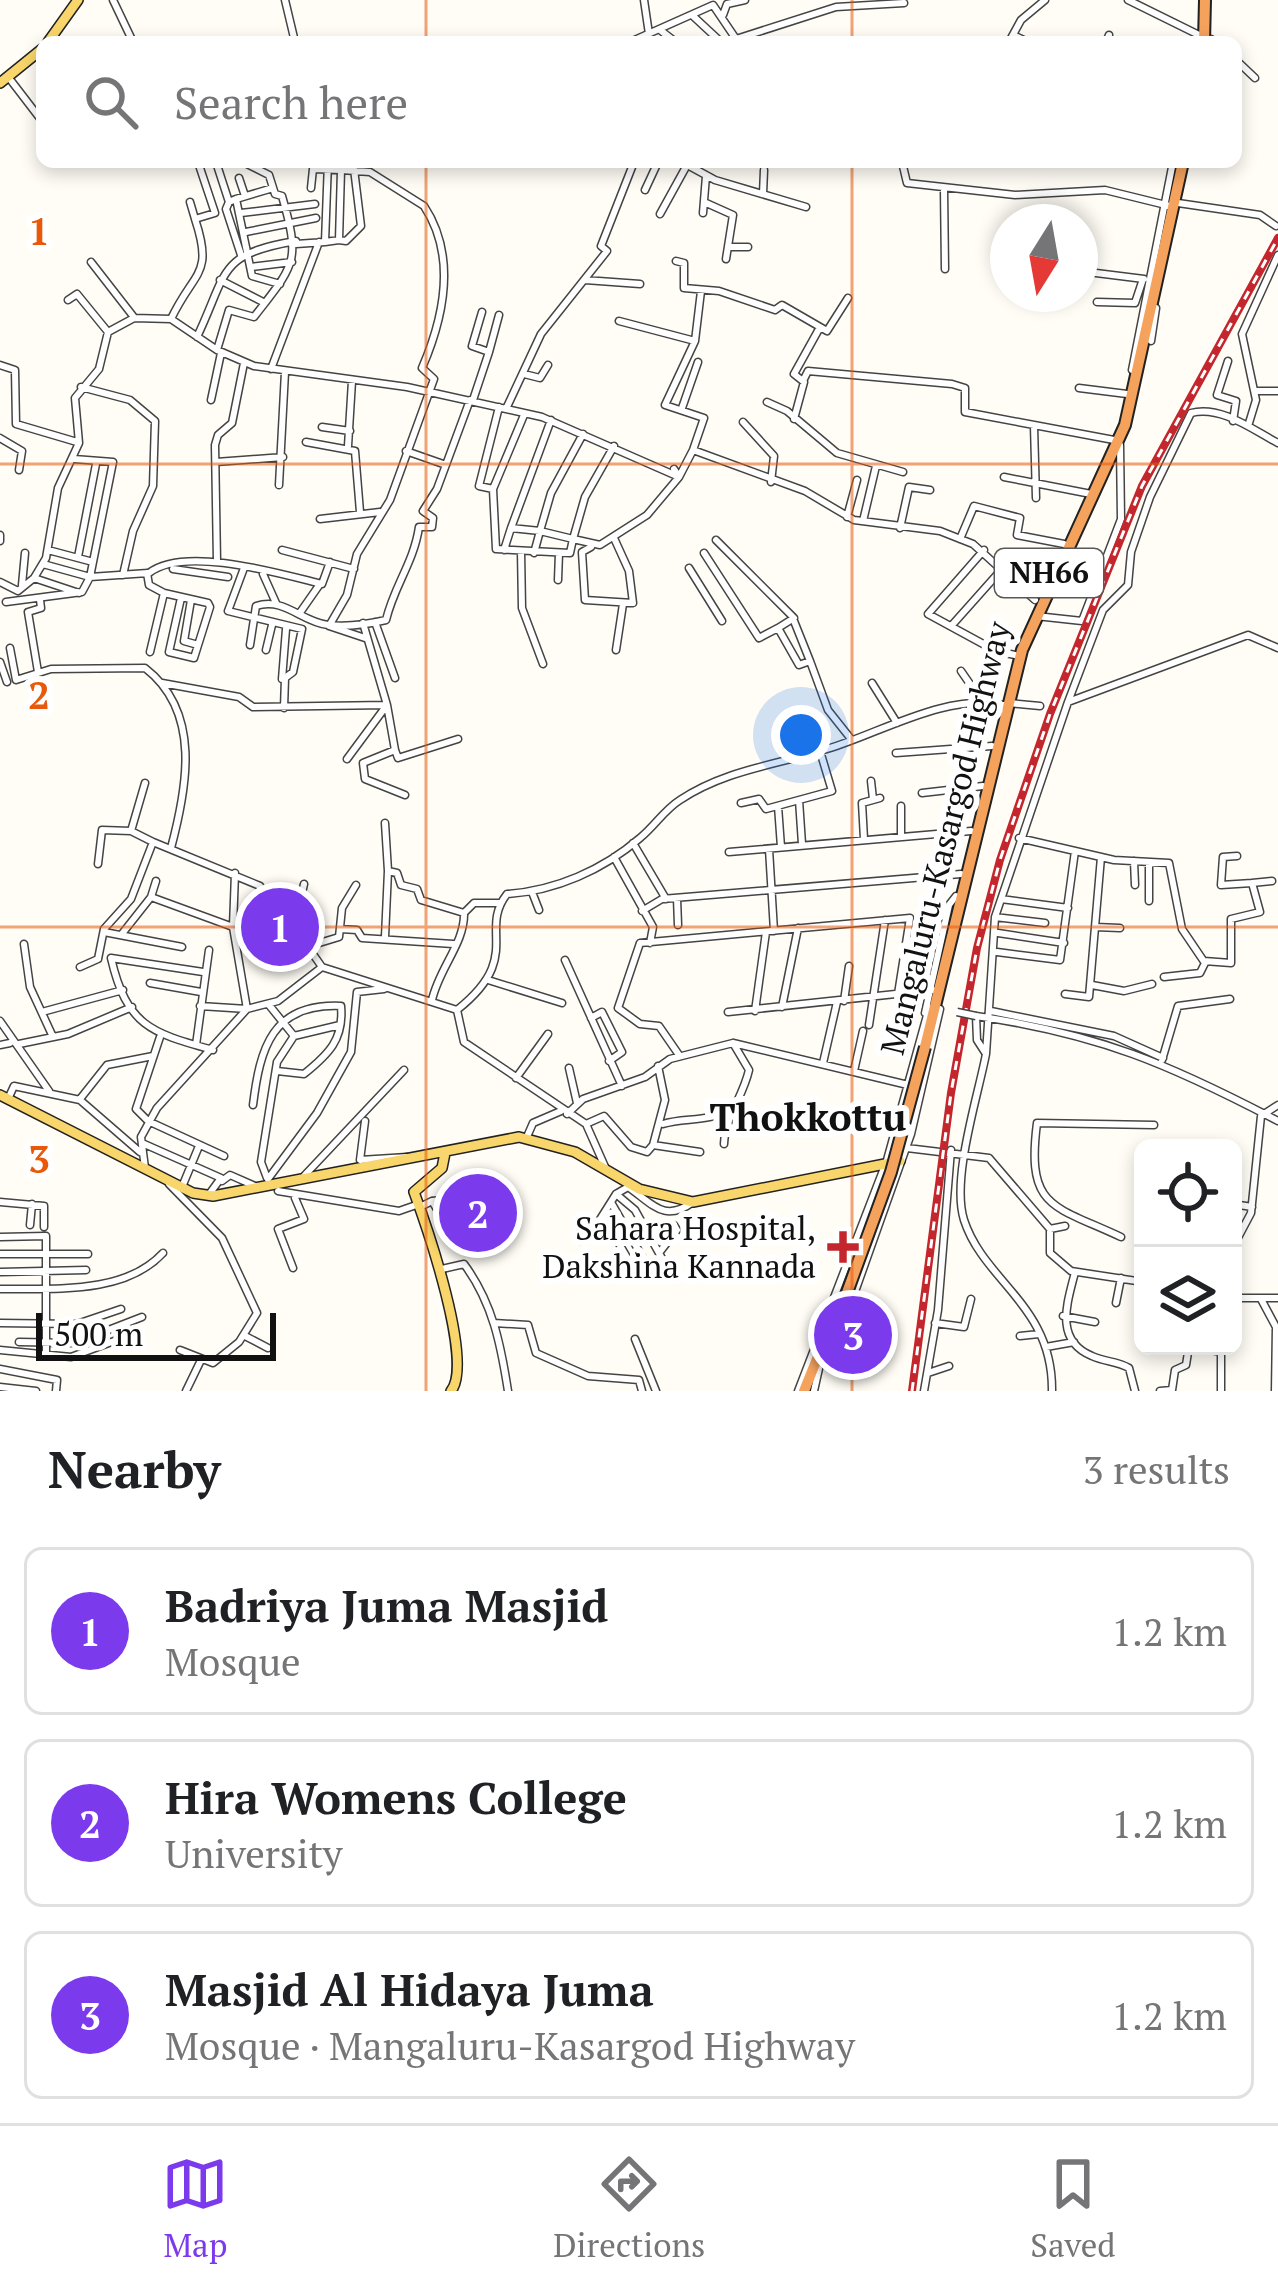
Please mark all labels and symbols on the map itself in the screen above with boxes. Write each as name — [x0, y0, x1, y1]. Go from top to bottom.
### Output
text: 1 — [28, 204, 50, 256]
north arrow — [990, 204, 1098, 312]
road number: NH66 — [995, 549, 1103, 597]
street label: Mangaluru-Kasargod Highway — [870, 615, 1020, 1059]
text: 2 — [28, 668, 50, 720]
your location — [771, 705, 831, 765]
pin: 1 — [241, 882, 319, 972]
district label: Thokkottu — [710, 1090, 907, 1142]
text: 3 — [28, 1132, 50, 1184]
pin: 2 — [439, 1168, 517, 1258]
place label: Sahara Hospital, Dakshina Kannada — [542, 1206, 816, 1287]
marker: Sahara Hospital, Dakshina Kannada — [827, 1231, 859, 1263]
pin: 3 — [814, 1290, 892, 1380]
scale bar — [36, 1307, 276, 1360]

